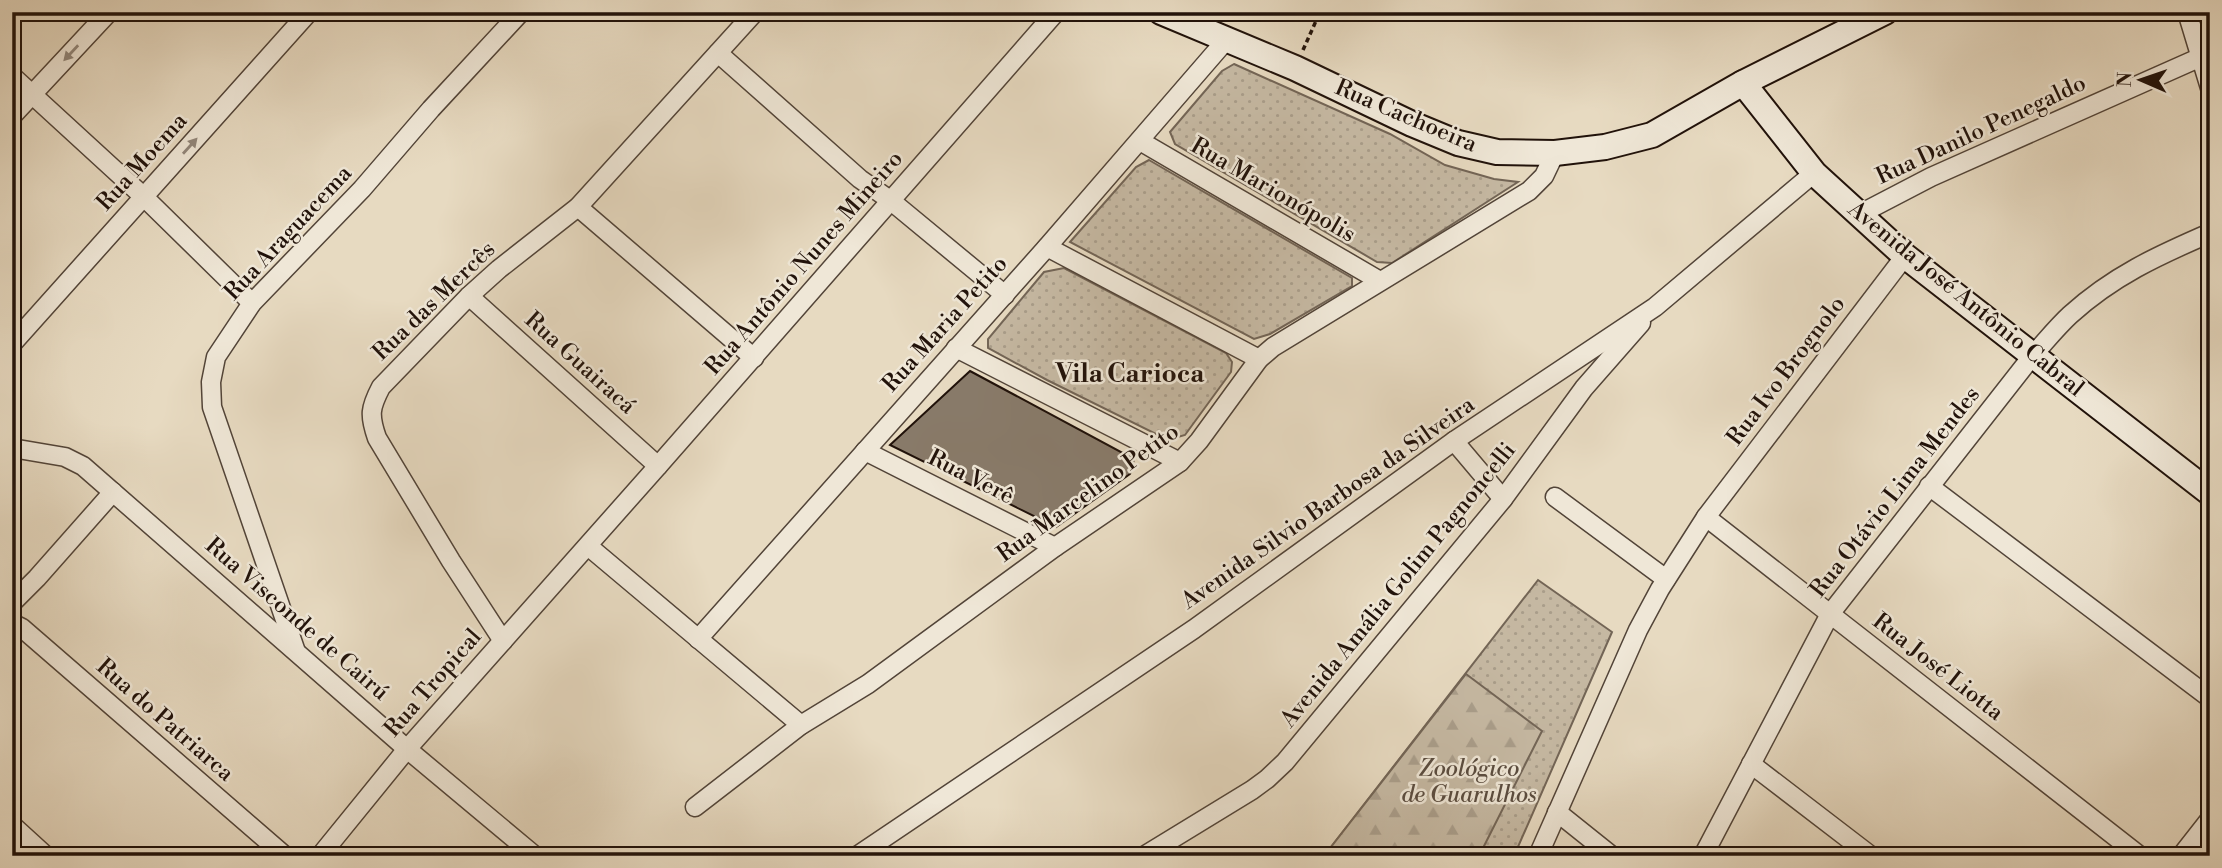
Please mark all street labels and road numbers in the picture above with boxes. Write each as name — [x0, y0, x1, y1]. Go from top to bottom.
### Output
street label: Rua Danilo Penegaldo — [1872, 69, 2090, 191]
street label: Rua Cachoeira — [1331, 73, 1482, 159]
street label: Rua Moema — [91, 107, 193, 217]
street label: Rua Marionópolis — [1186, 131, 1360, 249]
street label: Rua Antônio Nunes Mineiro — [699, 145, 909, 381]
street label: Rua Araguacema — [218, 159, 358, 306]
street label: Avenida José Antônio Cabral — [1842, 195, 2090, 403]
street label: Rua das Mercês — [367, 235, 501, 367]
street label: Rua Maria Petito — [876, 250, 1014, 398]
street label: Rua Ivo Brognolo — [1721, 291, 1851, 451]
street label: Rua Guairacá — [519, 306, 641, 420]
street label: Rua Otávio Lima Mendes — [1804, 381, 1986, 603]
street label: Avenida Silvio Barbosa da Silveira — [1175, 390, 1480, 616]
street label: Rua Marcelino Petito — [992, 418, 1184, 568]
street label: Avenida Amália Golim Pagnoncelli — [1274, 437, 1522, 734]
street label: Rua Verê — [923, 443, 1019, 511]
street label: Rua Visconde de Cairú — [200, 532, 394, 706]
street label: Rua José Liotta — [1867, 607, 2009, 727]
street label: Rua Tropical — [378, 623, 488, 743]
street label: Rua do Patriarca — [91, 653, 240, 788]

